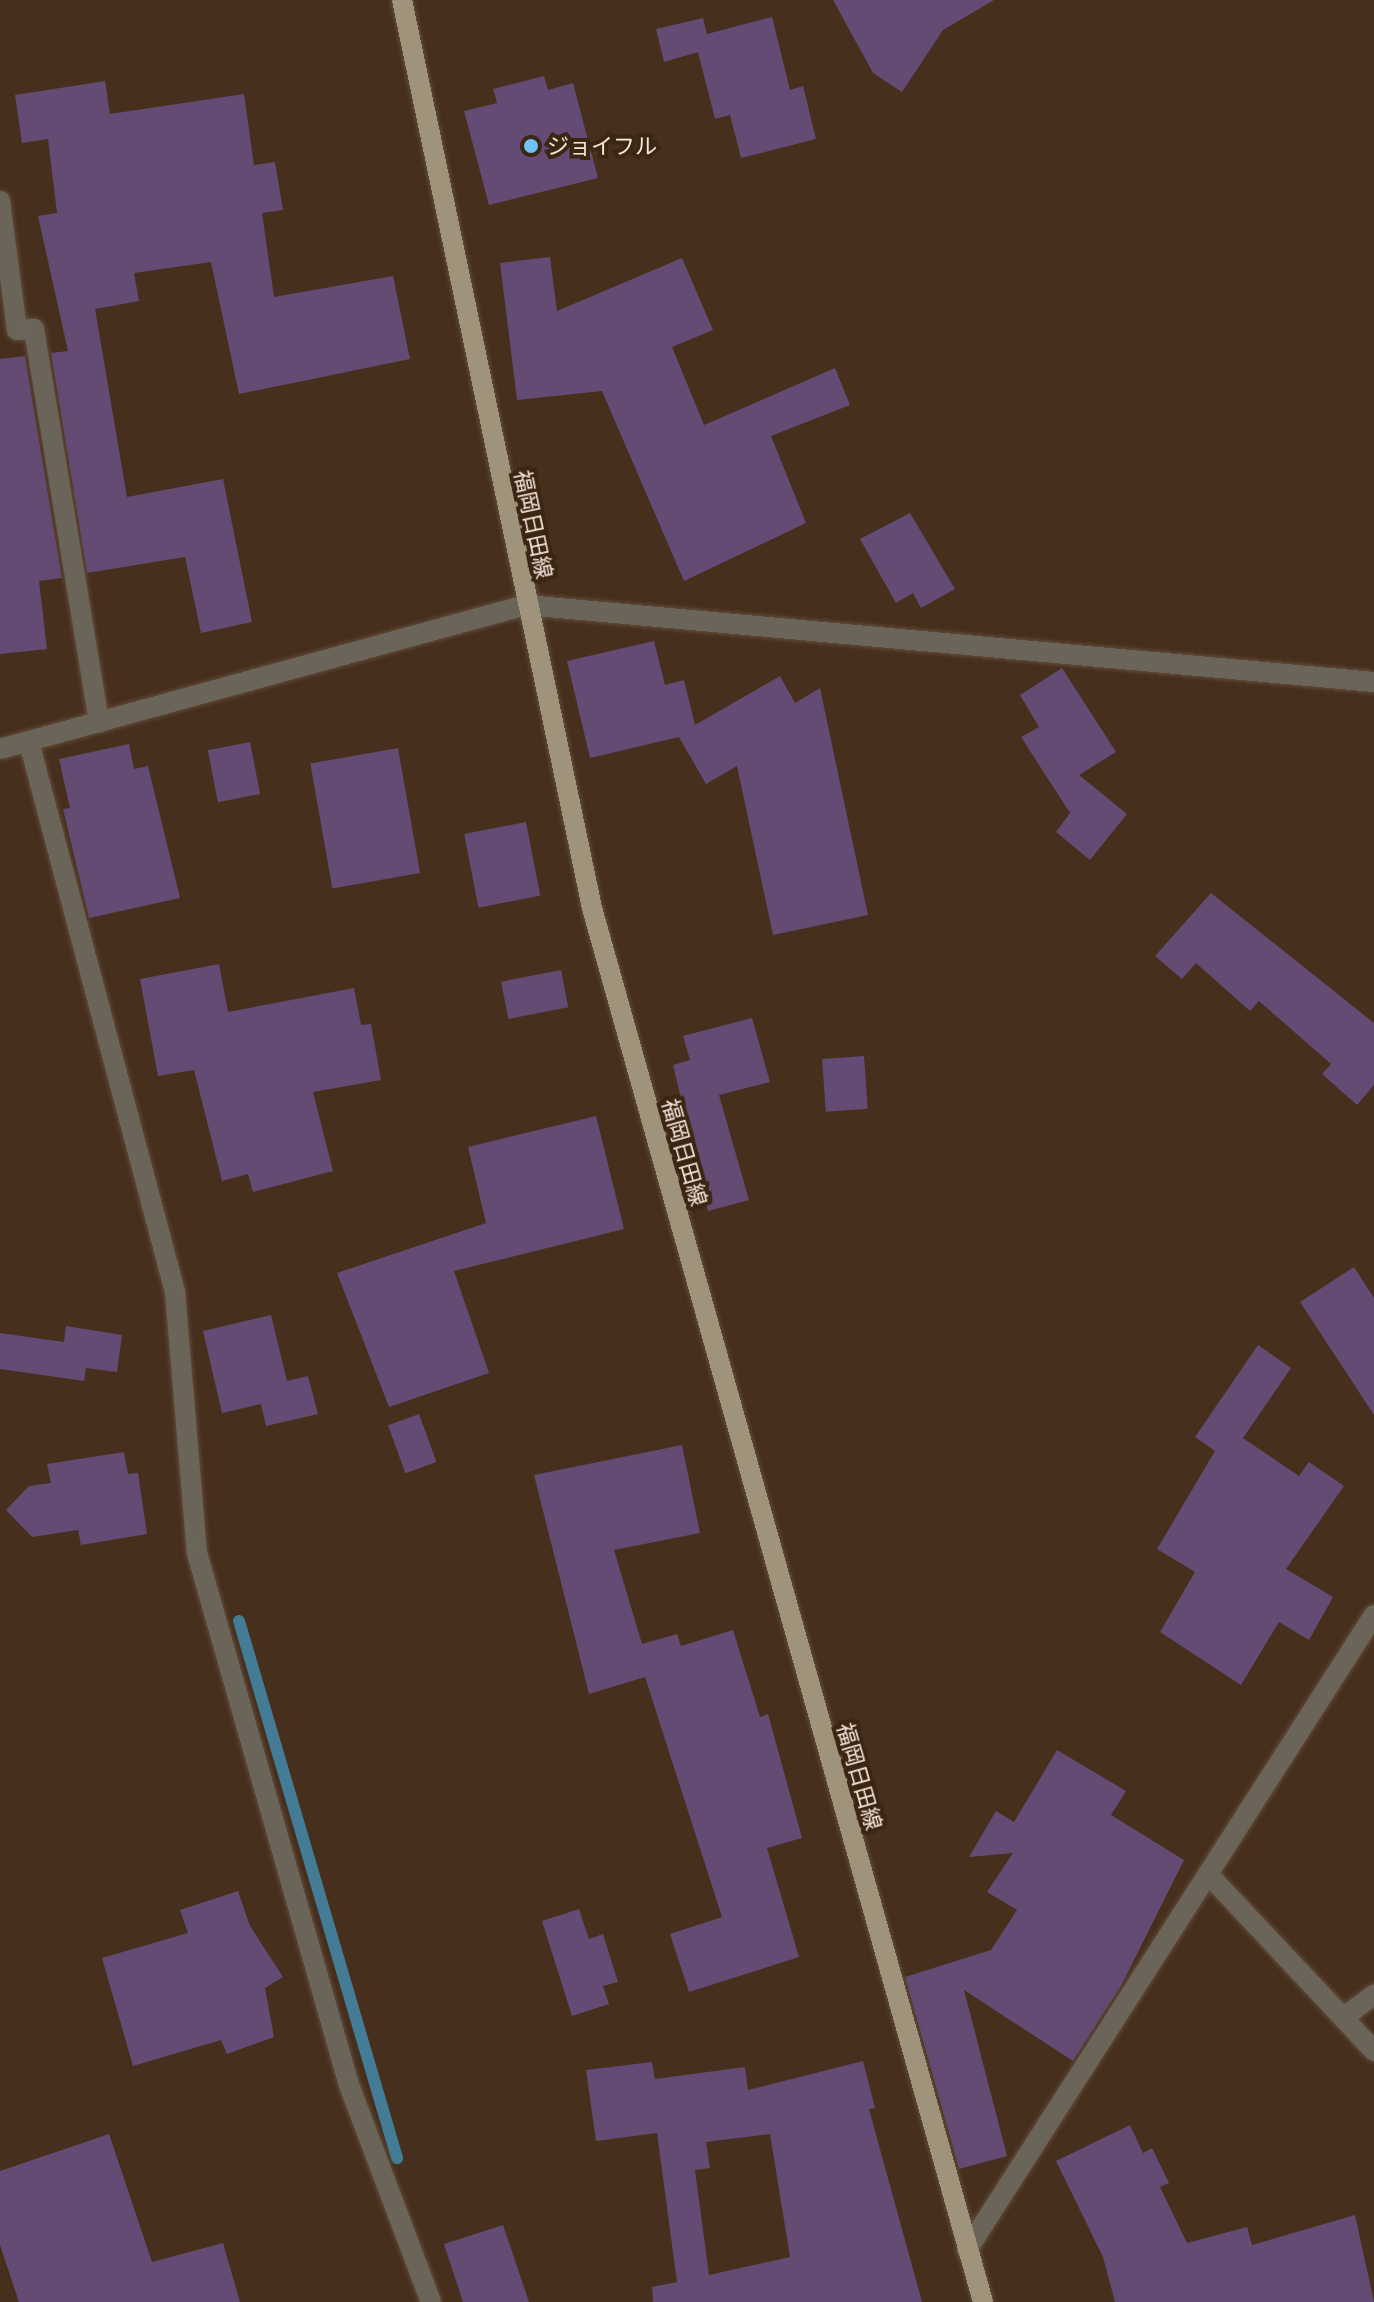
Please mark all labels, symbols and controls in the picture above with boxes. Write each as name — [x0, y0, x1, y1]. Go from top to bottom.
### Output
place label: ジョイフル — [547, 133, 657, 159]
marker: ジョイフル — [522, 137, 540, 155]
street label: 福岡日田線 — [510, 467, 558, 581]
street label: 福岡日田線 — [657, 1095, 713, 1209]
street label: 福岡日田線 — [832, 1719, 888, 1833]

